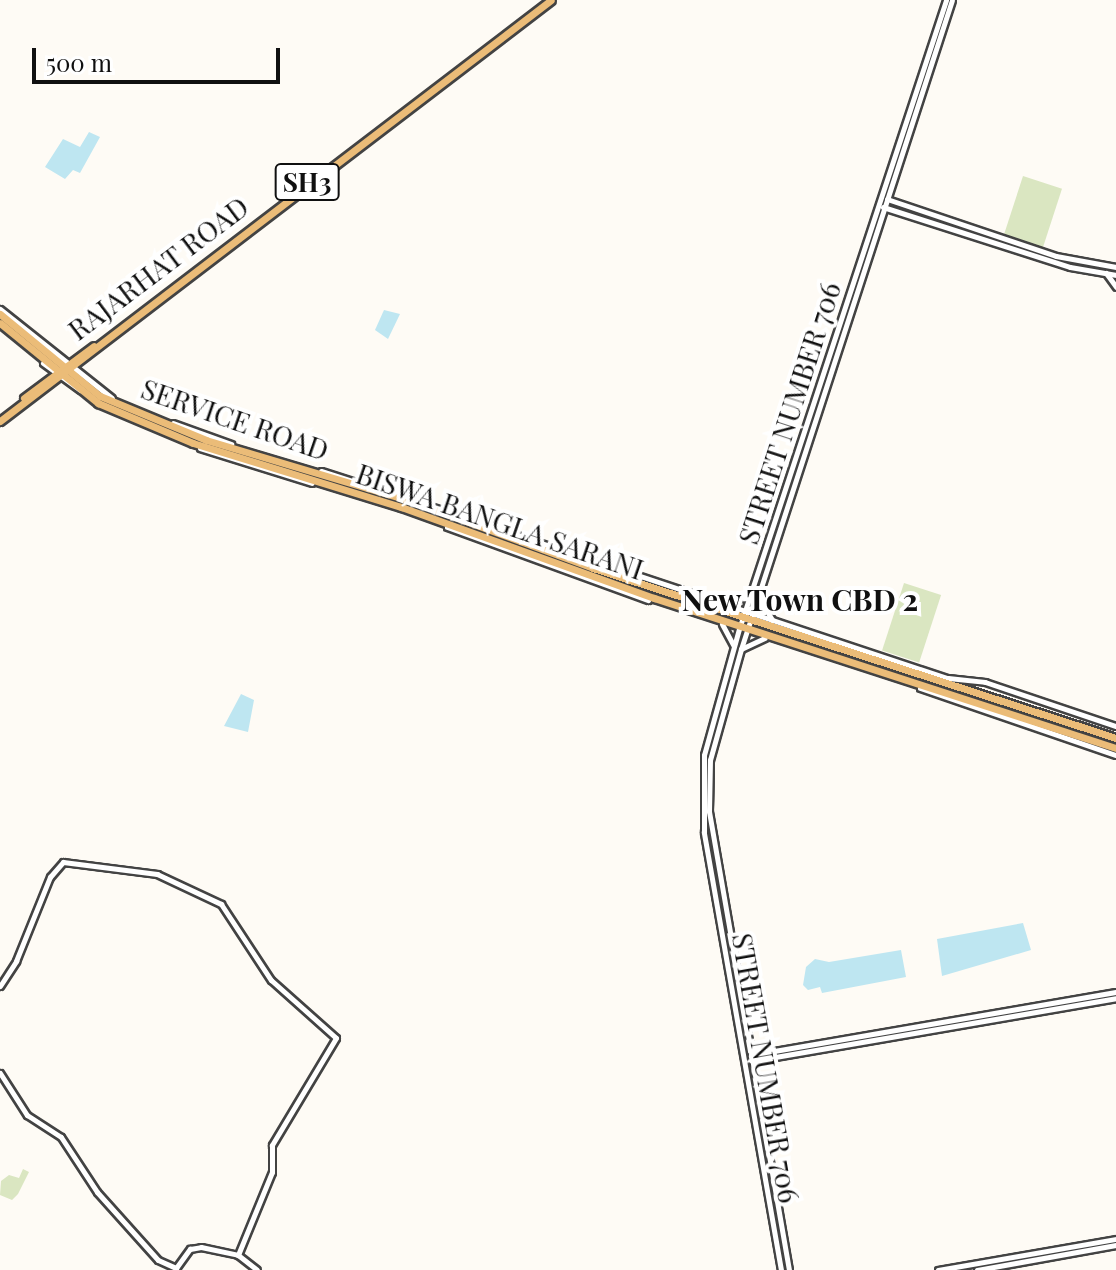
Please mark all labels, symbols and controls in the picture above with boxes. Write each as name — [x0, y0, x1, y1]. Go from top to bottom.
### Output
scale bar — [36, 32, 284, 82]
text: 500 m — [46, 46, 112, 78]
road number: SH3 — [273, 160, 341, 204]
street label: RAJARHAT ROAD — [61, 189, 255, 347]
street label: STREET NUMBER 706 — [731, 277, 847, 549]
street label: SERVICE ROAD — [137, 371, 333, 467]
street label: BISWA BANGLA SARANI — [352, 456, 648, 586]
district label: New Town CBD 2 — [681, 581, 919, 617]
street label: STREET NUMBER 706 — [726, 930, 806, 1206]

